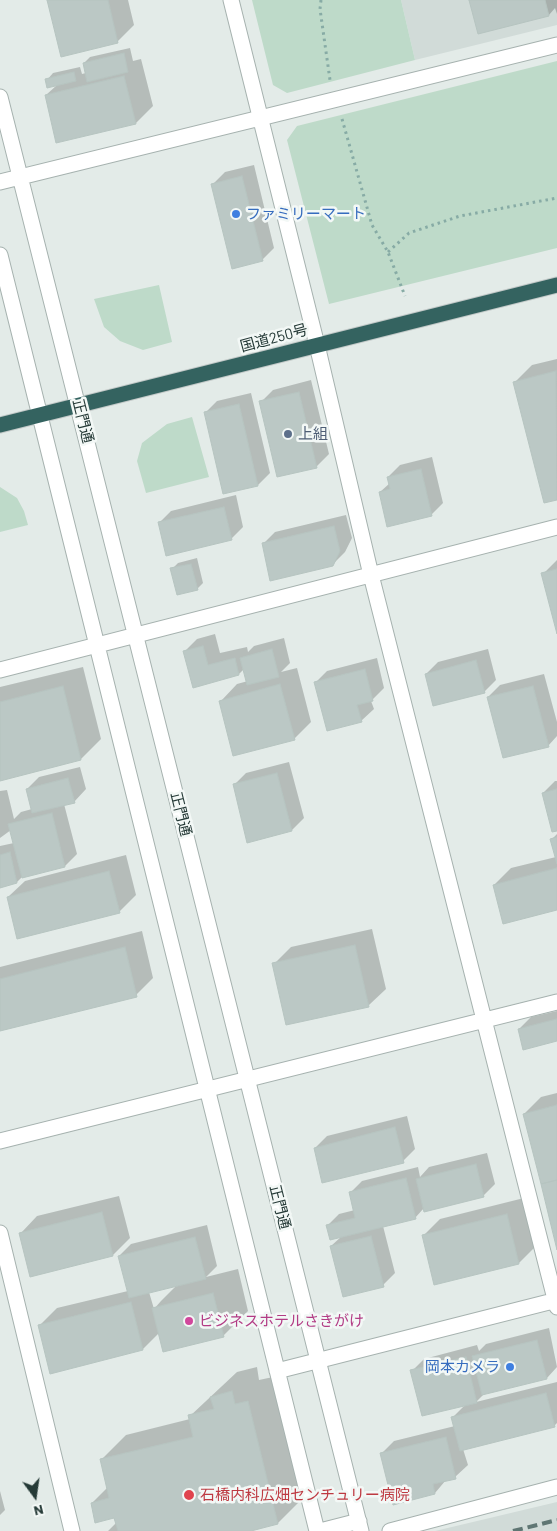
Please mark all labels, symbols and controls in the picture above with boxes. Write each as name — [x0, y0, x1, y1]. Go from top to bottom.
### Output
place label: ファミリーマート — [246, 205, 366, 223]
marker: ファミリーマート — [230, 208, 242, 220]
street label: 国道250号 — [238, 320, 310, 356]
street label: 正門通 — [69, 397, 97, 445]
place label: 上組 — [298, 425, 328, 443]
marker: 上組 — [282, 428, 294, 440]
street label: 正門通 — [167, 790, 195, 838]
street label: 正門通 — [266, 1183, 294, 1231]
place label: ビジネスホテルさきがけ — [199, 1312, 364, 1330]
marker: ビジネスホテルさきがけ — [183, 1315, 195, 1327]
place label: 岡本カメラ — [425, 1358, 500, 1376]
marker: 岡本カメラ — [504, 1361, 516, 1373]
north arrow — [10, 1471, 60, 1521]
place label: 石橋内科広畑センチュリー病院 — [200, 1486, 410, 1504]
marker: 石橋内科広畑センチュリー病院 — [182, 1488, 196, 1502]
text: N — [32, 1502, 45, 1520]

